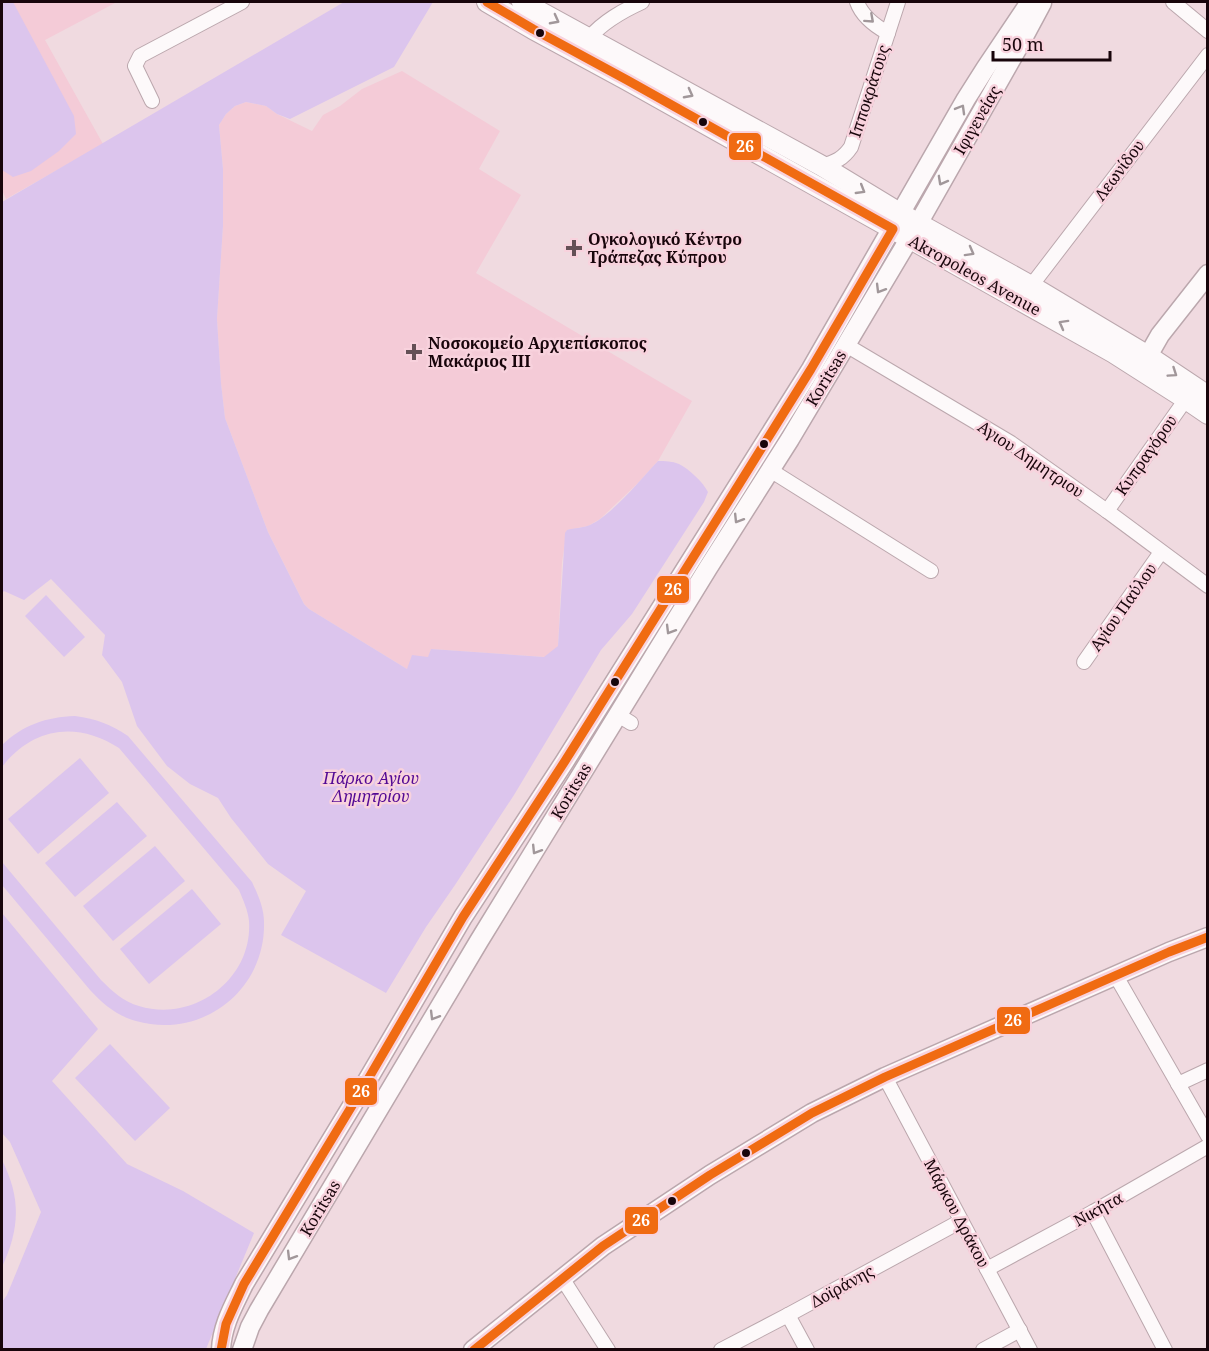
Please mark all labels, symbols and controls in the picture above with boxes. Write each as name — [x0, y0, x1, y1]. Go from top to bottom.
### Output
one-way arrow — [863, 12, 874, 23]
one-way arrow — [549, 13, 560, 24]
scale bar — [993, 24, 1110, 62]
unlabelled marker — [534, 27, 546, 39]
text: 50 m — [1002, 32, 1044, 56]
street label: Ιπποκράτους — [844, 42, 894, 140]
street label: Ιφιγενείας — [948, 81, 1006, 159]
one-way arrow — [683, 87, 694, 98]
one-way arrow — [954, 104, 965, 115]
unlabelled marker — [697, 116, 709, 128]
line badge: 26 — [728, 132, 762, 161]
text: 26 — [736, 135, 754, 157]
street label: Λεωνίδου — [1089, 135, 1149, 205]
one-way arrow — [938, 175, 949, 185]
one-way arrow — [855, 183, 865, 194]
place label: Ογκολογικό Κέντρο Τράπεζας Κύπρου — [588, 228, 742, 268]
street label: Akropoleos Avenue — [905, 230, 1045, 320]
marker: Ογκολογικό Κέντρο Τράπεζας Κύπρου — [565, 239, 583, 257]
one-way arrow — [964, 245, 974, 256]
one-way arrow — [876, 283, 887, 293]
one-way arrow — [1059, 320, 1069, 331]
place label: Νοσοκομείο Αρχιεπίσκοπος Μακάριος ΙΙΙ — [428, 332, 647, 372]
marker: Νοσοκομείο Αρχιεπίσκοπος Μακάριος ΙΙΙ — [405, 343, 423, 361]
street label: Koritsas — [801, 346, 851, 410]
one-way arrow — [1167, 366, 1178, 377]
street label: Κυπραγόρου — [1110, 410, 1182, 500]
street label: Αγιου Δημητριου — [974, 415, 1088, 503]
unlabelled marker — [758, 438, 770, 450]
one-way arrow — [734, 513, 746, 523]
street label: Αγίου Παύλου — [1085, 559, 1161, 655]
line badge: 26 — [656, 575, 690, 604]
text: 26 — [664, 578, 682, 600]
one-way arrow — [666, 624, 678, 634]
unlabelled marker — [609, 676, 621, 688]
street label: Koritsas — [546, 759, 596, 823]
park label: Πάρκο Αγίου Δημητρίου — [322, 767, 419, 807]
one-way arrow — [531, 844, 543, 854]
line badge: 26 — [996, 1006, 1031, 1035]
text: 26 — [1004, 1009, 1022, 1031]
one-way arrow — [430, 1010, 442, 1020]
line badge: 26 — [344, 1077, 378, 1106]
text: 26 — [352, 1080, 370, 1102]
unlabelled marker — [740, 1147, 752, 1159]
street label: Μάρκου Δράκου — [919, 1155, 995, 1271]
street label: Koritsas — [295, 1176, 345, 1240]
street label: Νικήτα — [1069, 1187, 1127, 1231]
unlabelled marker — [666, 1195, 678, 1207]
line badge: 26 — [624, 1206, 659, 1235]
text: 26 — [632, 1209, 650, 1231]
one-way arrow — [287, 1250, 299, 1260]
street label: Δοϊράνης — [806, 1259, 878, 1312]

